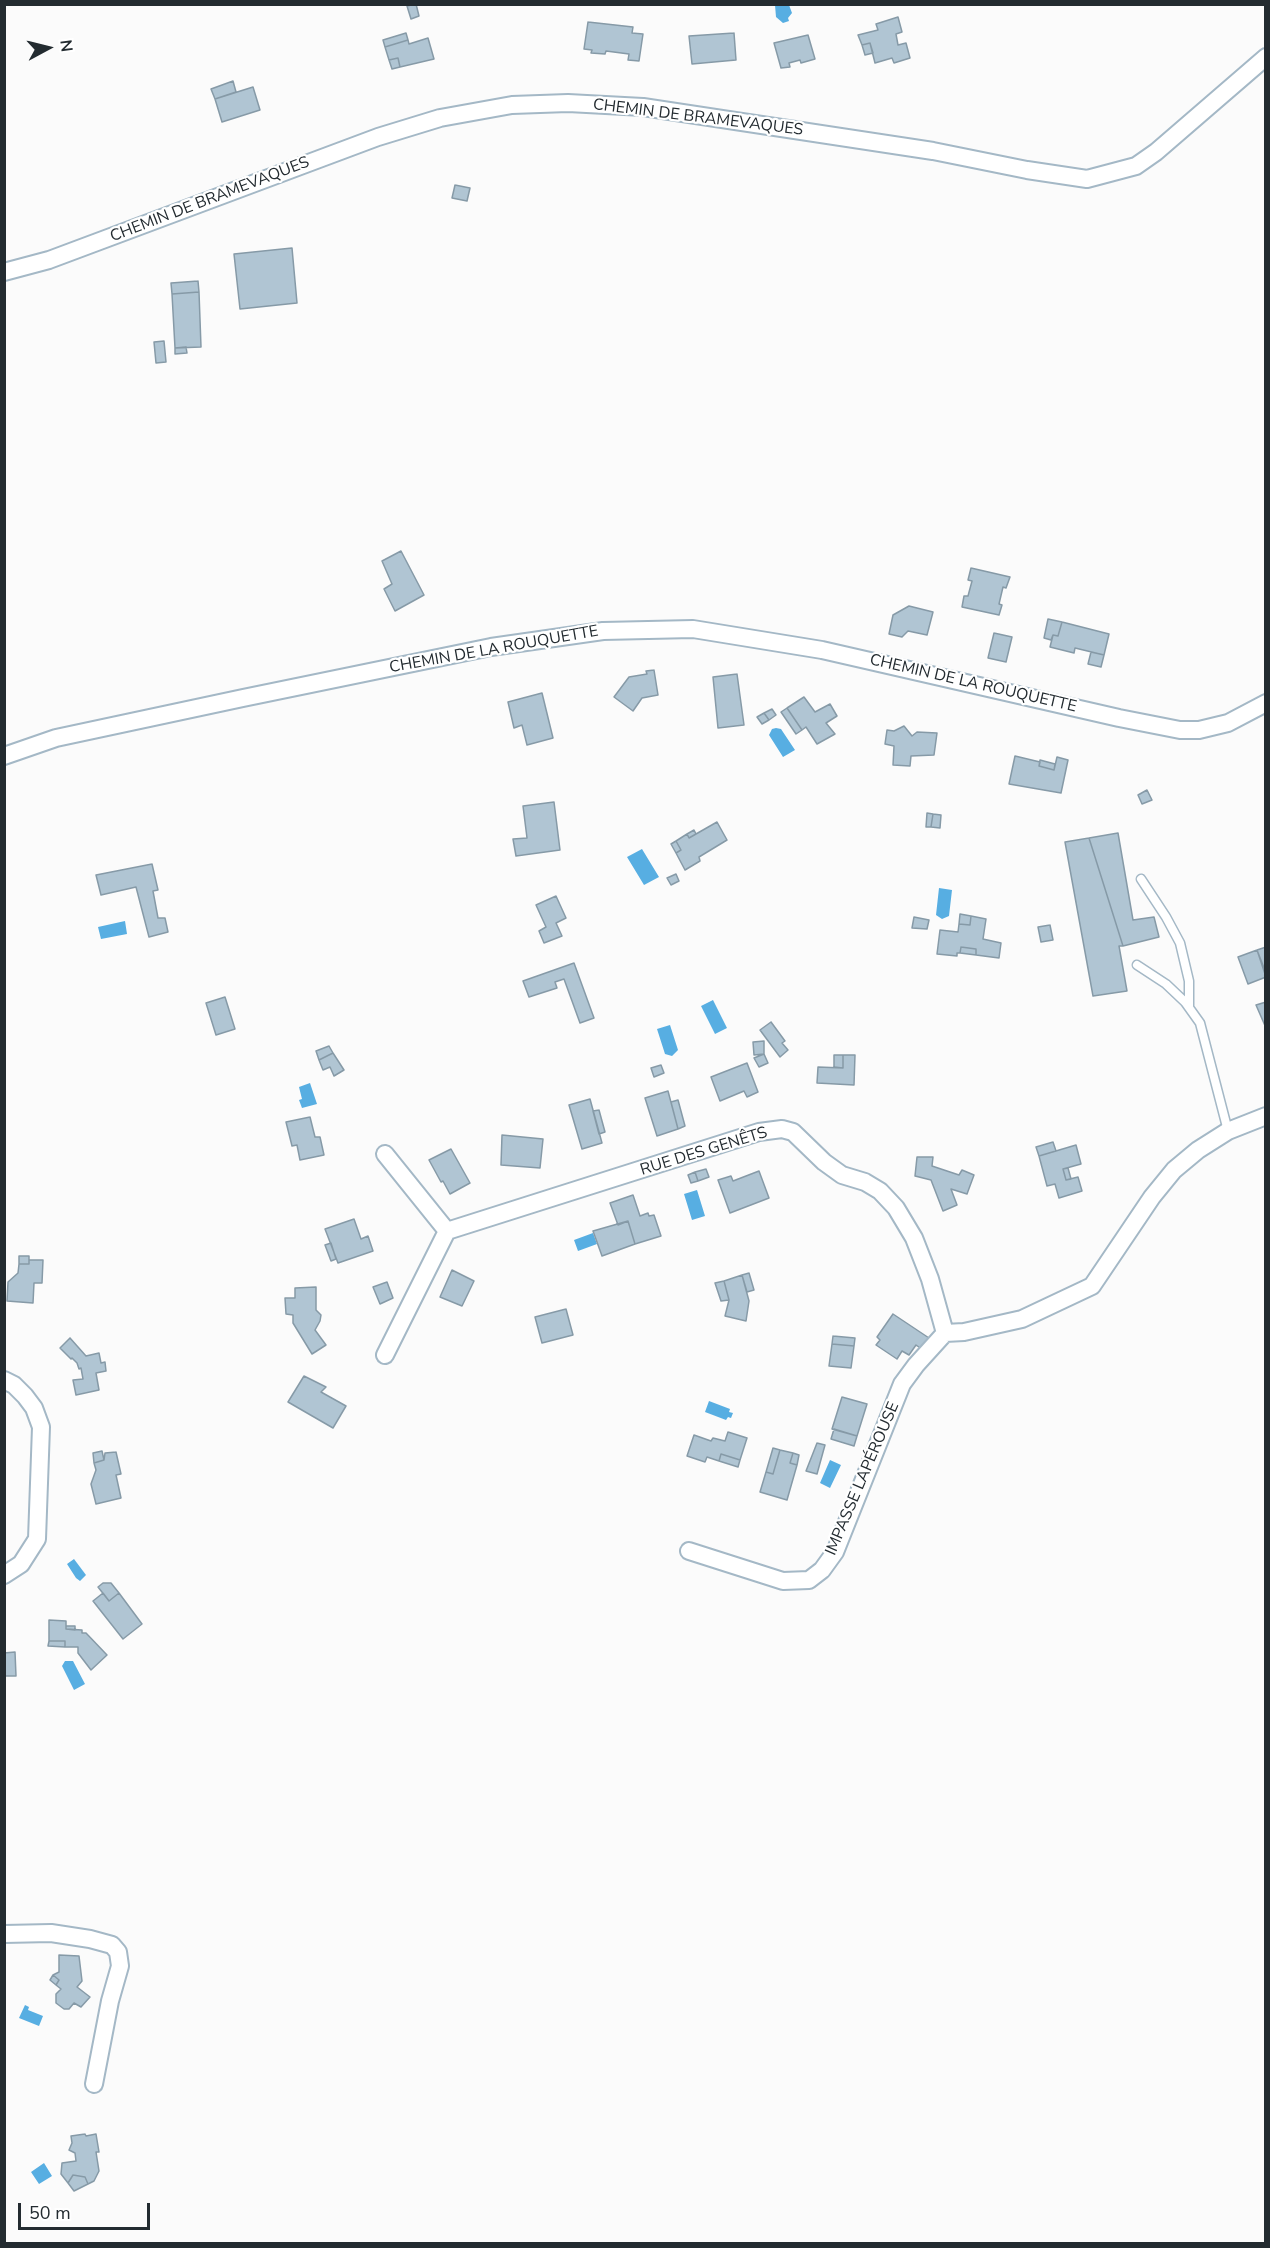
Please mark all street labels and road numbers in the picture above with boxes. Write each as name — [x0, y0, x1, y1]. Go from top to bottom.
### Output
street label: CHEMIN DE BRAMEVAQUES — [592, 96, 804, 140]
street label: CHEMIN DE BRAMEVAQUES — [108, 153, 312, 247]
street label: CHEMIN DE LA ROUQUETTE — [388, 622, 600, 678]
street label: CHEMIN DE LA ROUQUETTE — [868, 651, 1078, 717]
street label: RUE DES GENÊTS — [638, 1124, 770, 1180]
street label: IMPASSE LAPÉROUSE — [822, 1399, 904, 1559]

